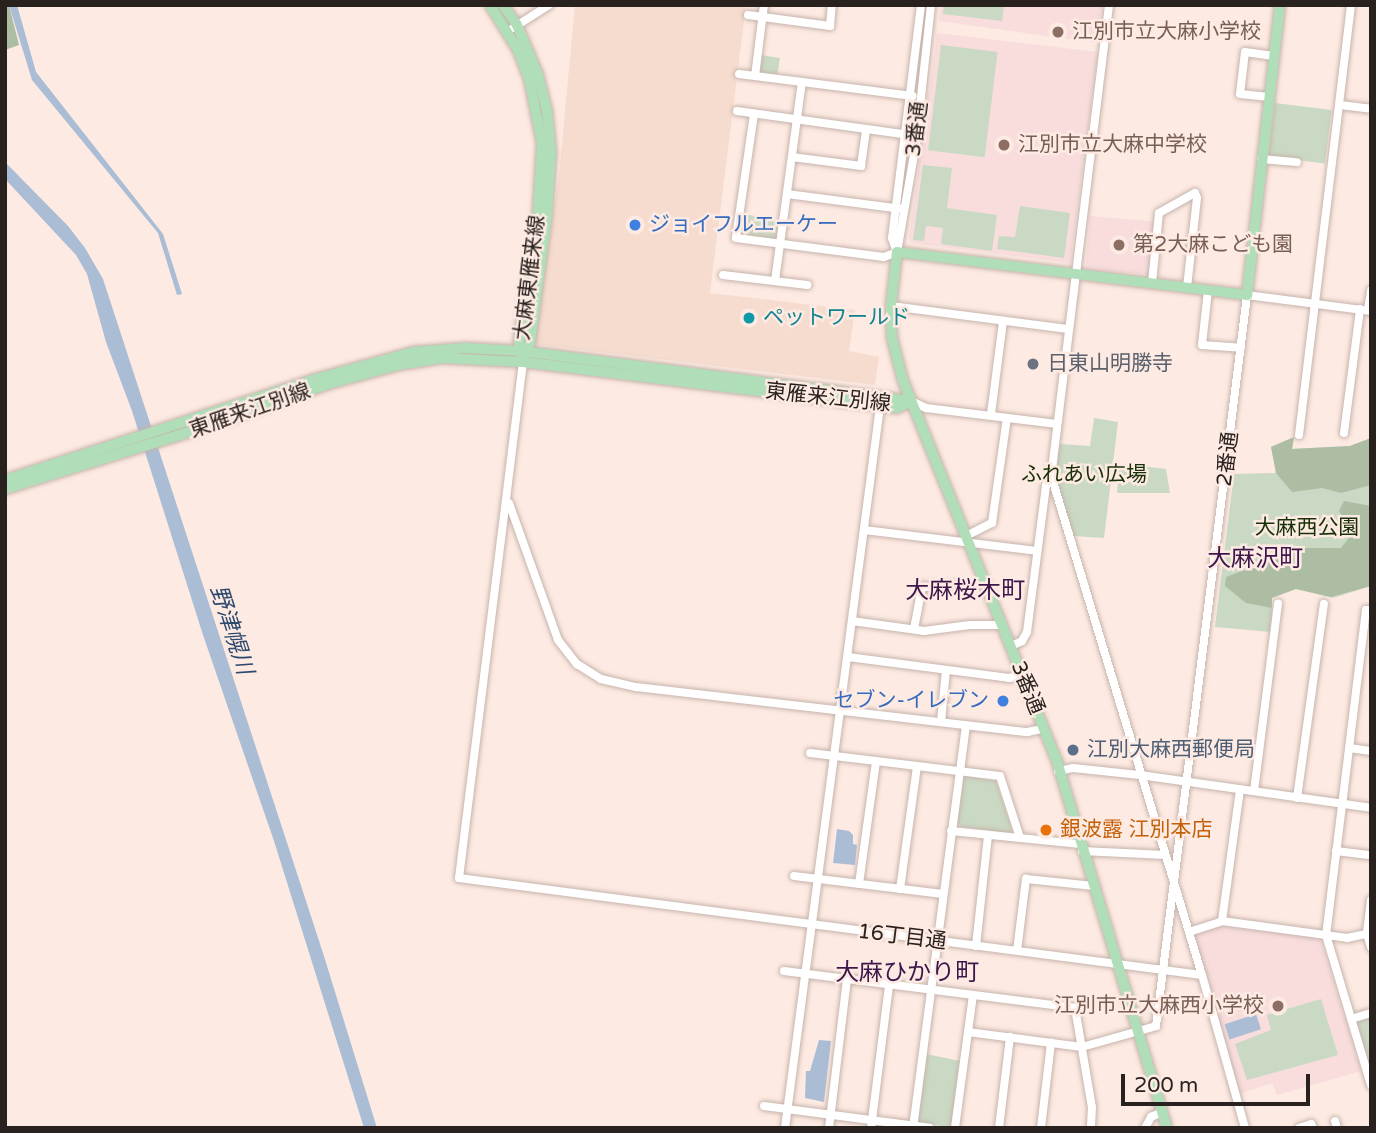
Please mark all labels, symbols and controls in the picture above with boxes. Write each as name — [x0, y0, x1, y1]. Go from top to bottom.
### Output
place label: 江別市立大麻小学校 — [1072, 19, 1261, 45]
marker: 江別市立大麻小学校 — [1050, 24, 1066, 40]
street label: 3番通 — [901, 100, 933, 158]
place label: 江別市立大麻中学校 — [1018, 132, 1207, 158]
marker: 江別市立大麻中学校 — [996, 137, 1012, 153]
place label: ジョイフルエーケー — [649, 212, 838, 238]
street label: 大麻東雁来線 — [510, 214, 550, 342]
marker: ジョイフルエーケー — [627, 217, 643, 233]
place label: 第2大麻こども園 — [1133, 232, 1293, 258]
marker: 第2大麻こども園 — [1111, 237, 1127, 253]
place label: ペットワールド — [763, 305, 910, 331]
marker: ペットワールド — [741, 310, 757, 326]
place label: 日東山明勝寺 — [1047, 351, 1173, 377]
marker: 日東山明勝寺 — [1025, 356, 1041, 372]
street label: 東雁来江別線 — [186, 379, 314, 443]
street label: 東雁来江別線 — [764, 379, 892, 417]
street label: 2番通 — [1212, 430, 1244, 488]
park label: ふれあい広場 — [1021, 462, 1147, 488]
park label: 大麻西公園 — [1255, 515, 1359, 541]
district label: 大麻沢町 — [1207, 545, 1303, 573]
district label: 大麻桜木町 — [905, 577, 1025, 605]
water label: 野津幌川 — [204, 582, 258, 678]
street label: 3番通 — [1005, 658, 1049, 718]
place label: セブン-イレブン — [833, 688, 989, 714]
marker: セブン-イレブン — [995, 693, 1011, 709]
place label: 江別大麻西郵便局 — [1087, 737, 1255, 763]
marker: 江別大麻西郵便局 — [1065, 742, 1081, 758]
place label: 銀波露 江別本店 — [1060, 817, 1212, 843]
marker: 銀波露 江別本店 — [1038, 822, 1054, 838]
street label: 16丁目通 — [856, 919, 948, 955]
district label: 大麻ひかり町 — [835, 959, 979, 987]
place label: 江別市立大麻西小学校 — [1054, 993, 1264, 1019]
marker: 江別市立大麻西小学校 — [1270, 998, 1286, 1014]
scale bar — [1124, 1060, 1313, 1104]
text: 200 m — [1134, 1073, 1198, 1098]

